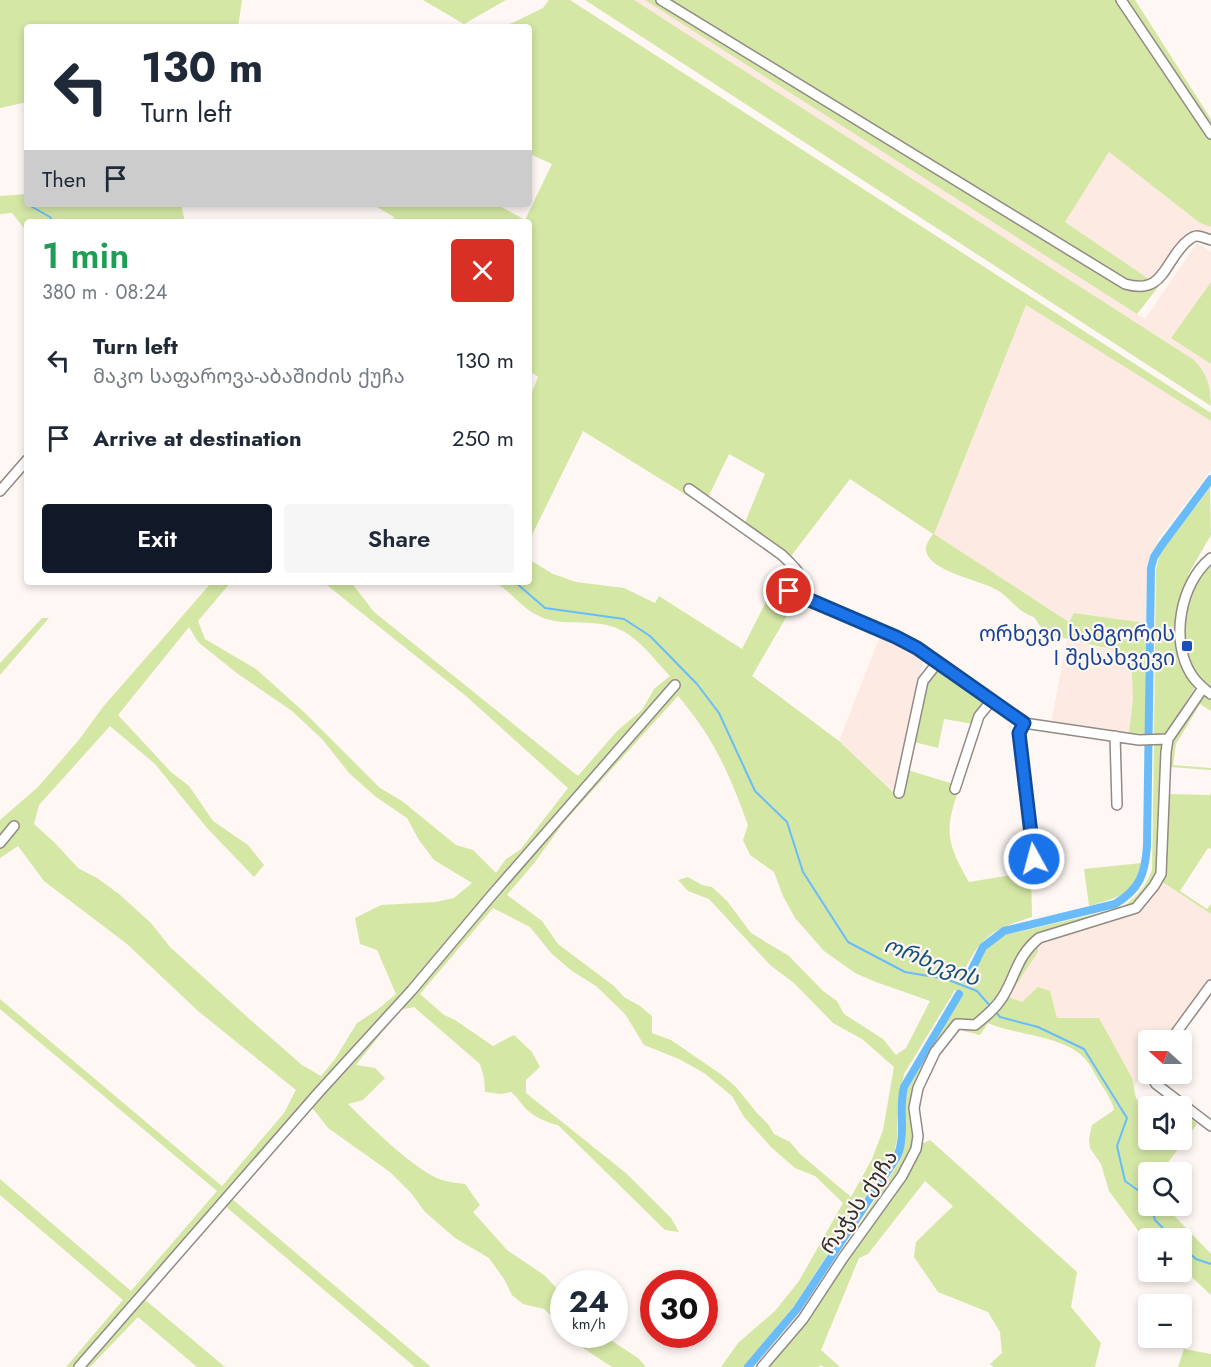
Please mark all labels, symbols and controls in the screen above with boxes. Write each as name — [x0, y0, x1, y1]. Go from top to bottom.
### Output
text: 130 m — [141, 37, 263, 98]
icon: left — [42, 48, 120, 126]
text: Turn left — [141, 93, 231, 132]
icon: arrive — [99, 162, 132, 195]
text: Then — [42, 163, 87, 195]
text: 1 min — [42, 229, 129, 281]
button: close — [451, 239, 514, 302]
text: 380 m · 08:24 — [42, 278, 167, 307]
text: Turn left — [93, 330, 178, 362]
icon: left — [42, 344, 75, 377]
text: 130 m — [455, 344, 514, 376]
text: მაკო საფაროვა-აბაშიძის ქუჩა — [93, 362, 405, 391]
icon: arrive — [42, 422, 75, 455]
text: Arrive at destination — [93, 422, 302, 454]
text: 250 m — [452, 422, 514, 454]
button: Exit — [42, 504, 272, 573]
button: Share — [284, 504, 514, 573]
pin — [763, 565, 814, 616]
icon: arrive — [772, 574, 805, 607]
place label: ორხევი სამგორის I შესახვევი — [979, 619, 1175, 673]
marker: ორხევი სამგორის I შესახვევი — [1180, 639, 1194, 653]
position arrow — [1002, 827, 1066, 891]
water label: ორხევის — [880, 928, 985, 994]
north arrow — [1138, 1030, 1192, 1084]
map controls — [1138, 1030, 1192, 1348]
button: sound — [1138, 1096, 1192, 1150]
street label: რაჭას ქუჩა — [813, 1144, 905, 1260]
button: search — [1138, 1162, 1192, 1216]
button: + — [1138, 1228, 1192, 1282]
speed limit sign: 30 — [640, 1270, 718, 1348]
text: 24 — [569, 1280, 609, 1323]
button: − — [1138, 1294, 1192, 1348]
text: km/h — [572, 1313, 606, 1335]

